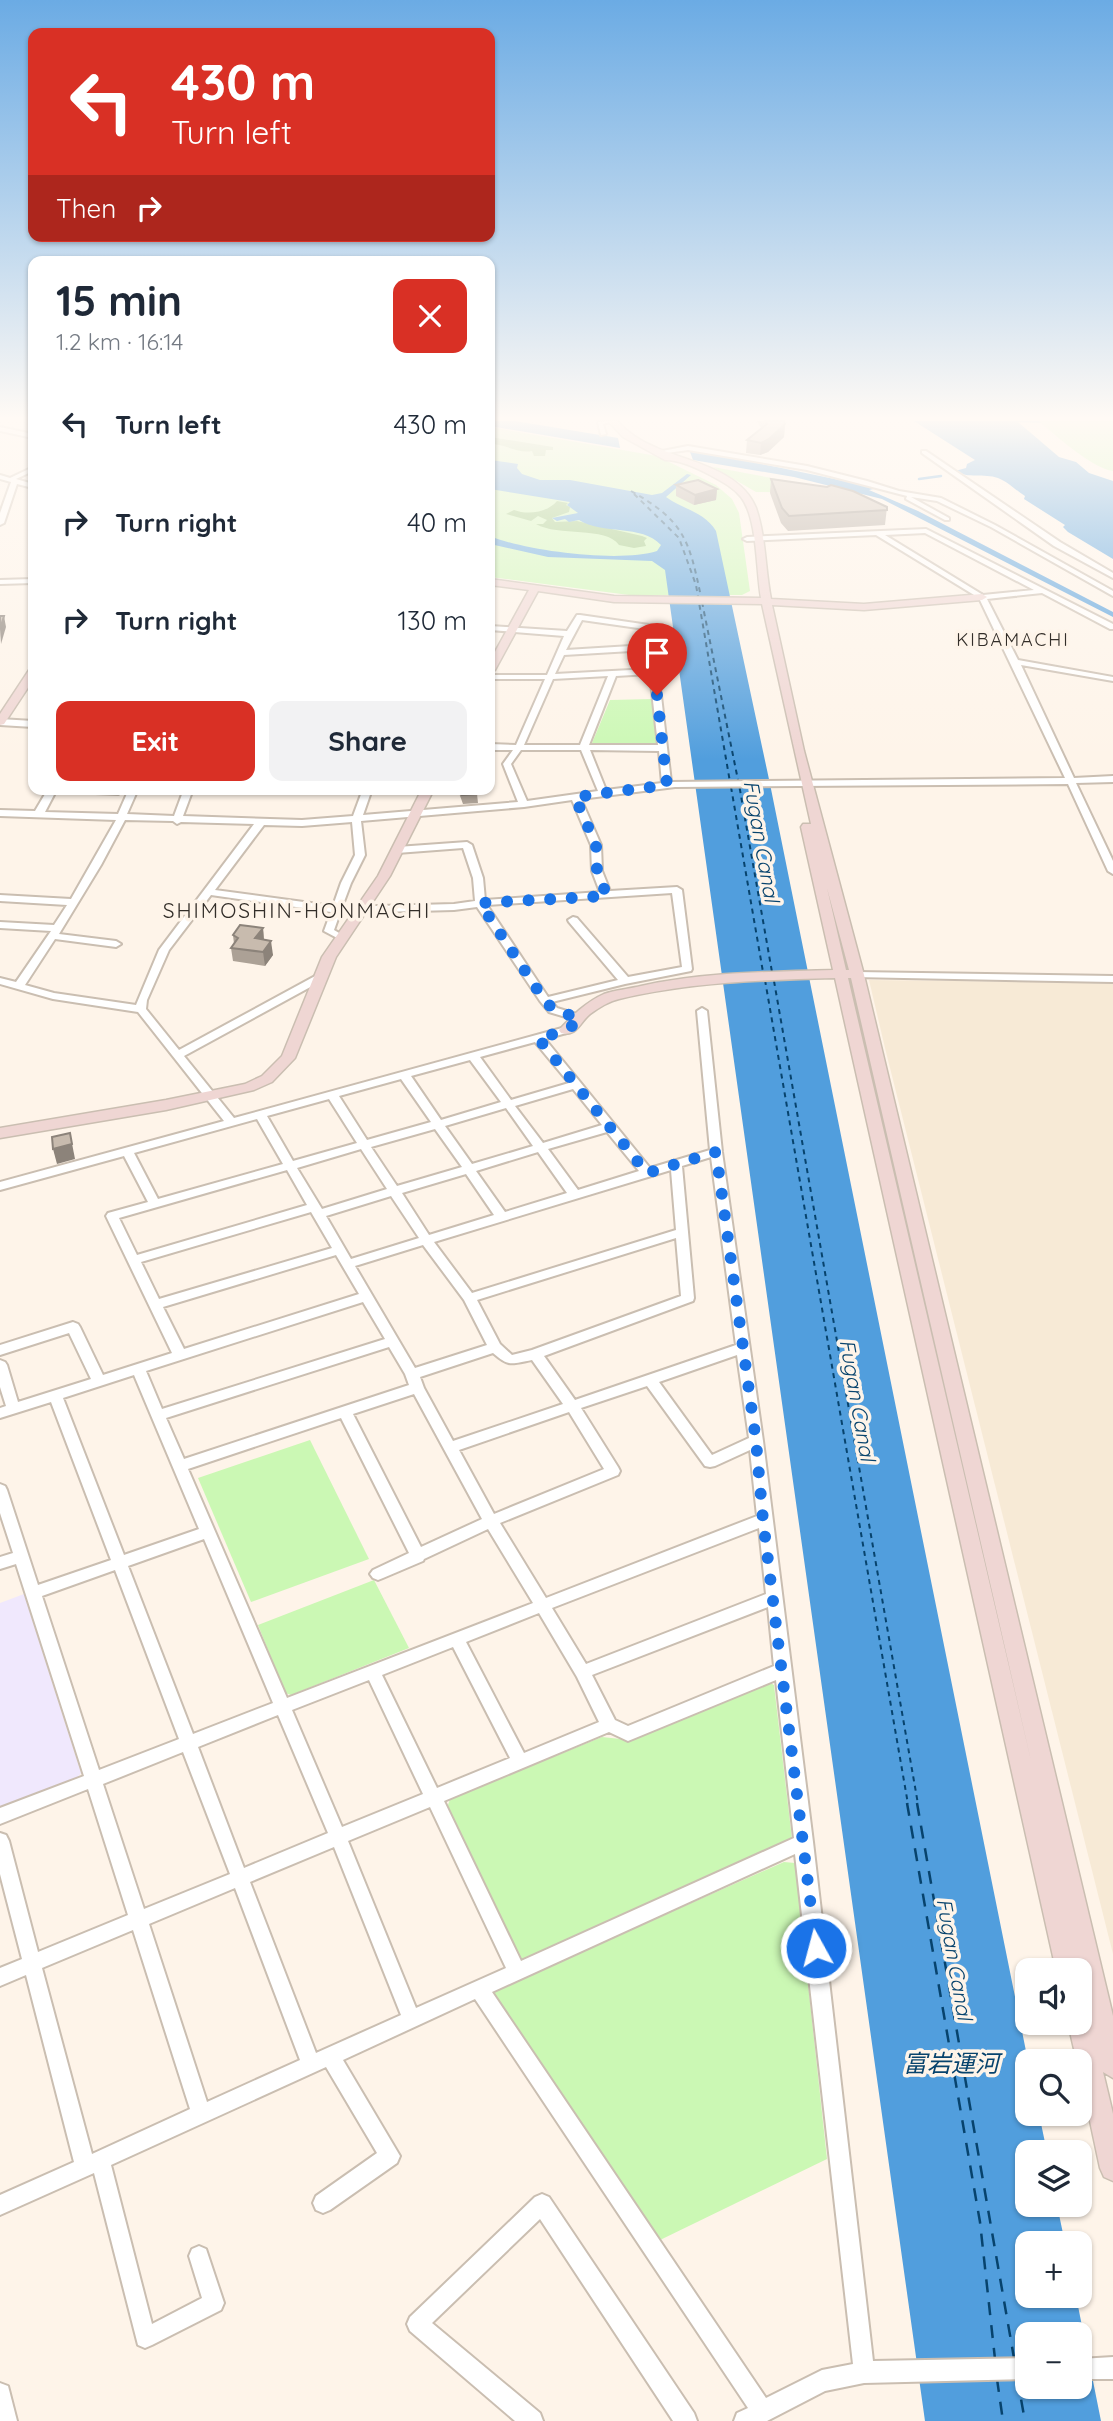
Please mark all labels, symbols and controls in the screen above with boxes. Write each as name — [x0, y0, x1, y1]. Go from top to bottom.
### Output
text: 430 m — [171, 51, 315, 112]
icon: left — [56, 56, 147, 147]
text: Turn left — [171, 112, 292, 152]
icon: right — [130, 189, 168, 227]
text: Then — [56, 192, 116, 225]
text: 15 min — [56, 274, 182, 327]
button: close — [393, 279, 467, 353]
text: 1.2 km · 16:14 — [56, 327, 184, 356]
icon: left — [56, 405, 94, 443]
text: Turn left — [115, 408, 222, 441]
text: 430 m — [393, 408, 467, 441]
icon: right — [56, 503, 94, 541]
text: Turn right — [115, 506, 237, 539]
text: 40 m — [407, 506, 467, 539]
icon: right — [56, 601, 94, 639]
text: Turn right — [115, 604, 237, 637]
text: 130 m — [397, 604, 467, 637]
pin — [627, 623, 687, 695]
district label: KIBAMACHI — [956, 628, 1070, 651]
icon: arrive — [638, 634, 676, 672]
button: Exit — [56, 701, 255, 781]
button: Share — [269, 701, 467, 781]
water label: Fugan Canal — [739, 778, 786, 906]
district label: SHIMOSHIN-HONMACHI — [163, 897, 431, 923]
water label: Fugan Canal — [835, 1337, 882, 1465]
water label: Fugan Canal — [932, 1896, 979, 2024]
position arrow — [779, 1911, 853, 1985]
map controls — [1015, 1958, 1092, 2399]
button: sound — [1015, 1958, 1092, 2035]
water label: 富岩運河 — [903, 2048, 1003, 2078]
button: search — [1015, 2049, 1092, 2126]
button: layers — [1015, 2140, 1092, 2217]
button: + — [1015, 2231, 1092, 2308]
button: − — [1015, 2322, 1092, 2399]

